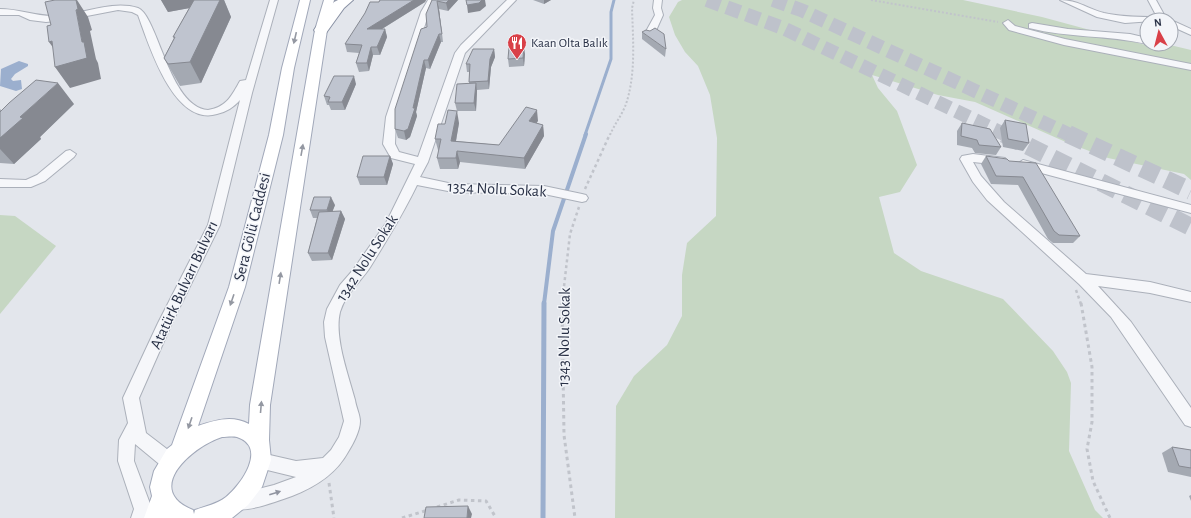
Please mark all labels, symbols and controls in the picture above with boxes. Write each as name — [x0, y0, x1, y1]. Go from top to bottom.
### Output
north arrow — [1139, 12, 1179, 52]
text: N — [1153, 17, 1162, 28]
one-way arrow — [292, 32, 298, 44]
restaurant icon: Kaan Olta Balık — [506, 32, 528, 60]
place label: Kaan Olta Balık — [531, 37, 608, 50]
one-way arrow — [299, 144, 305, 156]
street label: Sera Gölü Caddesi — [231, 171, 273, 283]
street label: 1354 Nolu Sokak — [447, 178, 548, 200]
street label: 1342 Nolu Sokak — [333, 211, 401, 304]
street label: Atatürk Bulvarı Bulvarı — [147, 219, 221, 351]
one-way arrow — [277, 272, 283, 284]
street label: 1343 Nolu Sokak — [555, 287, 573, 387]
one-way arrow — [229, 295, 235, 307]
one-way arrow — [257, 401, 264, 413]
one-way arrow — [187, 418, 193, 430]
one-way arrow — [269, 490, 281, 496]

